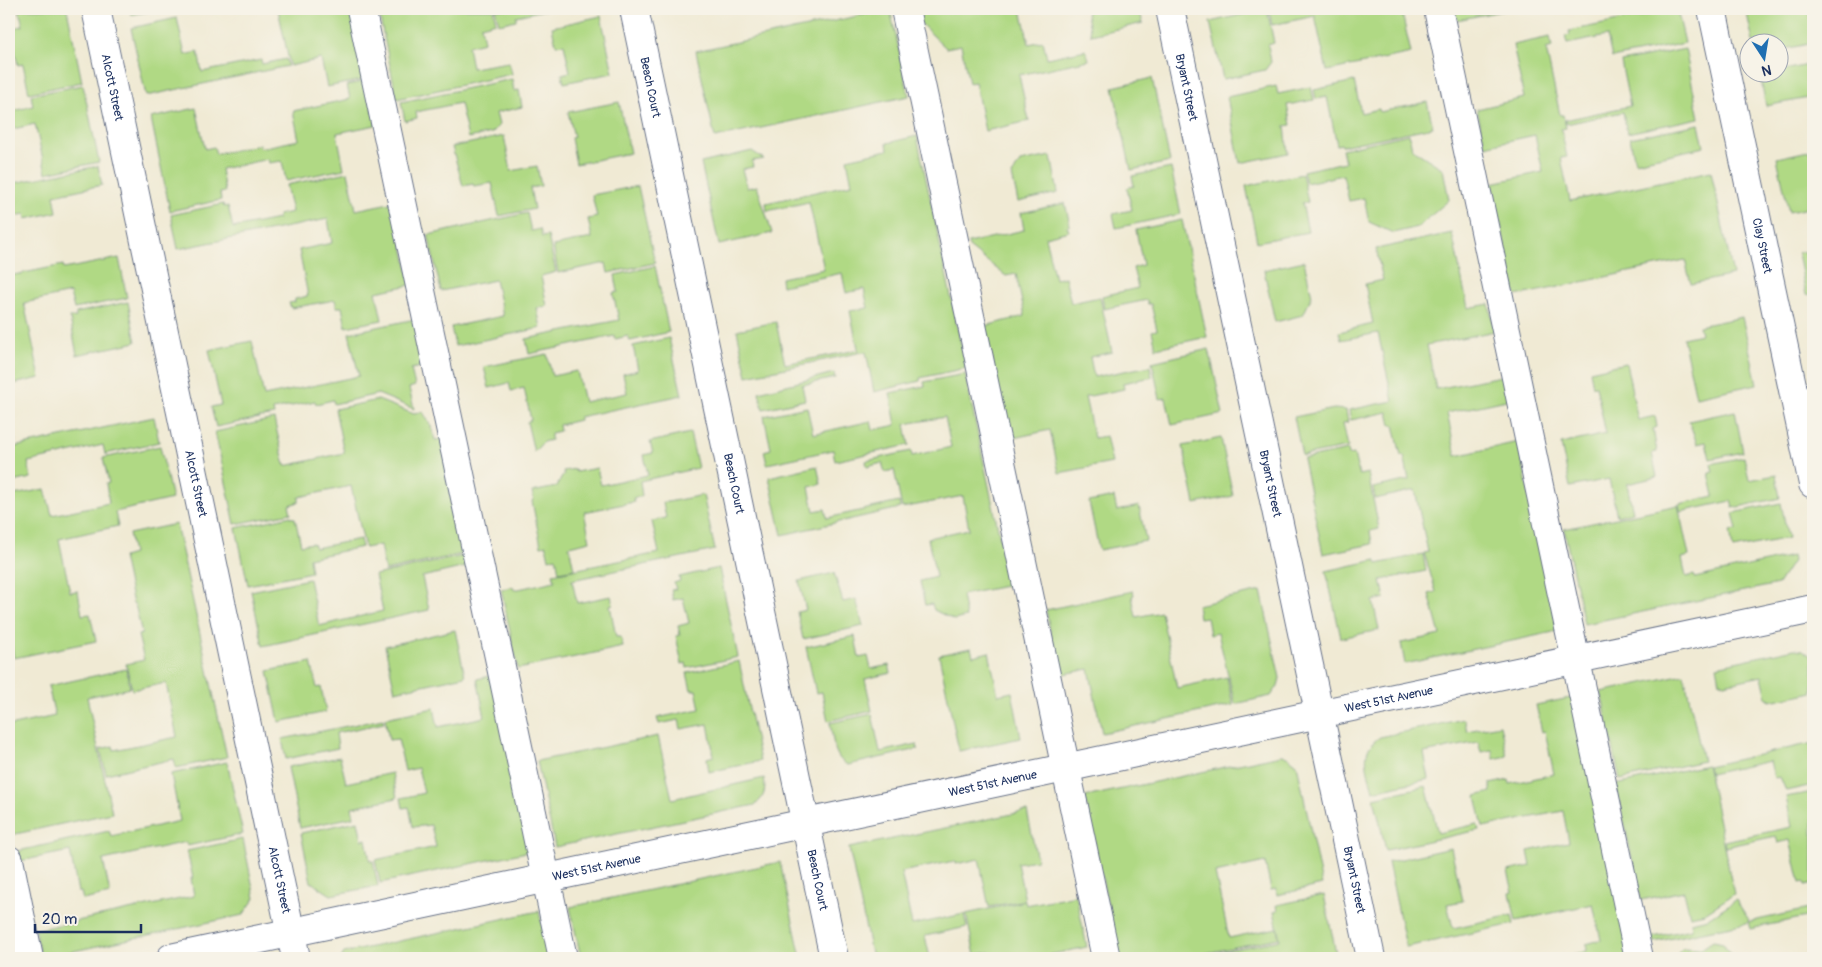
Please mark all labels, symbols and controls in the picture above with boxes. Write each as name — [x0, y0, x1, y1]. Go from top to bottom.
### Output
north arrow — [1740, 32, 1790, 82]
street label: Bryant Street — [1172, 52, 1201, 122]
street label: Alcott Street — [98, 53, 126, 122]
street label: Beach Court — [636, 56, 664, 119]
text: N — [1760, 61, 1773, 80]
street label: Clay Street — [1749, 217, 1775, 275]
street label: Alcott Street — [181, 449, 210, 519]
street label: Bryant Street — [1256, 449, 1284, 519]
street label: Beach Court — [720, 452, 747, 516]
street label: West 51st Avenue — [1343, 683, 1435, 716]
street label: West 51st Avenue — [947, 767, 1038, 801]
street label: Alcott Street — [265, 845, 293, 915]
street label: Bryant Street — [1340, 845, 1368, 915]
street label: Beach Court — [803, 848, 831, 912]
street label: West 51st Avenue — [551, 851, 642, 885]
scale bar — [35, 902, 141, 934]
text: 20 m — [42, 910, 77, 929]

